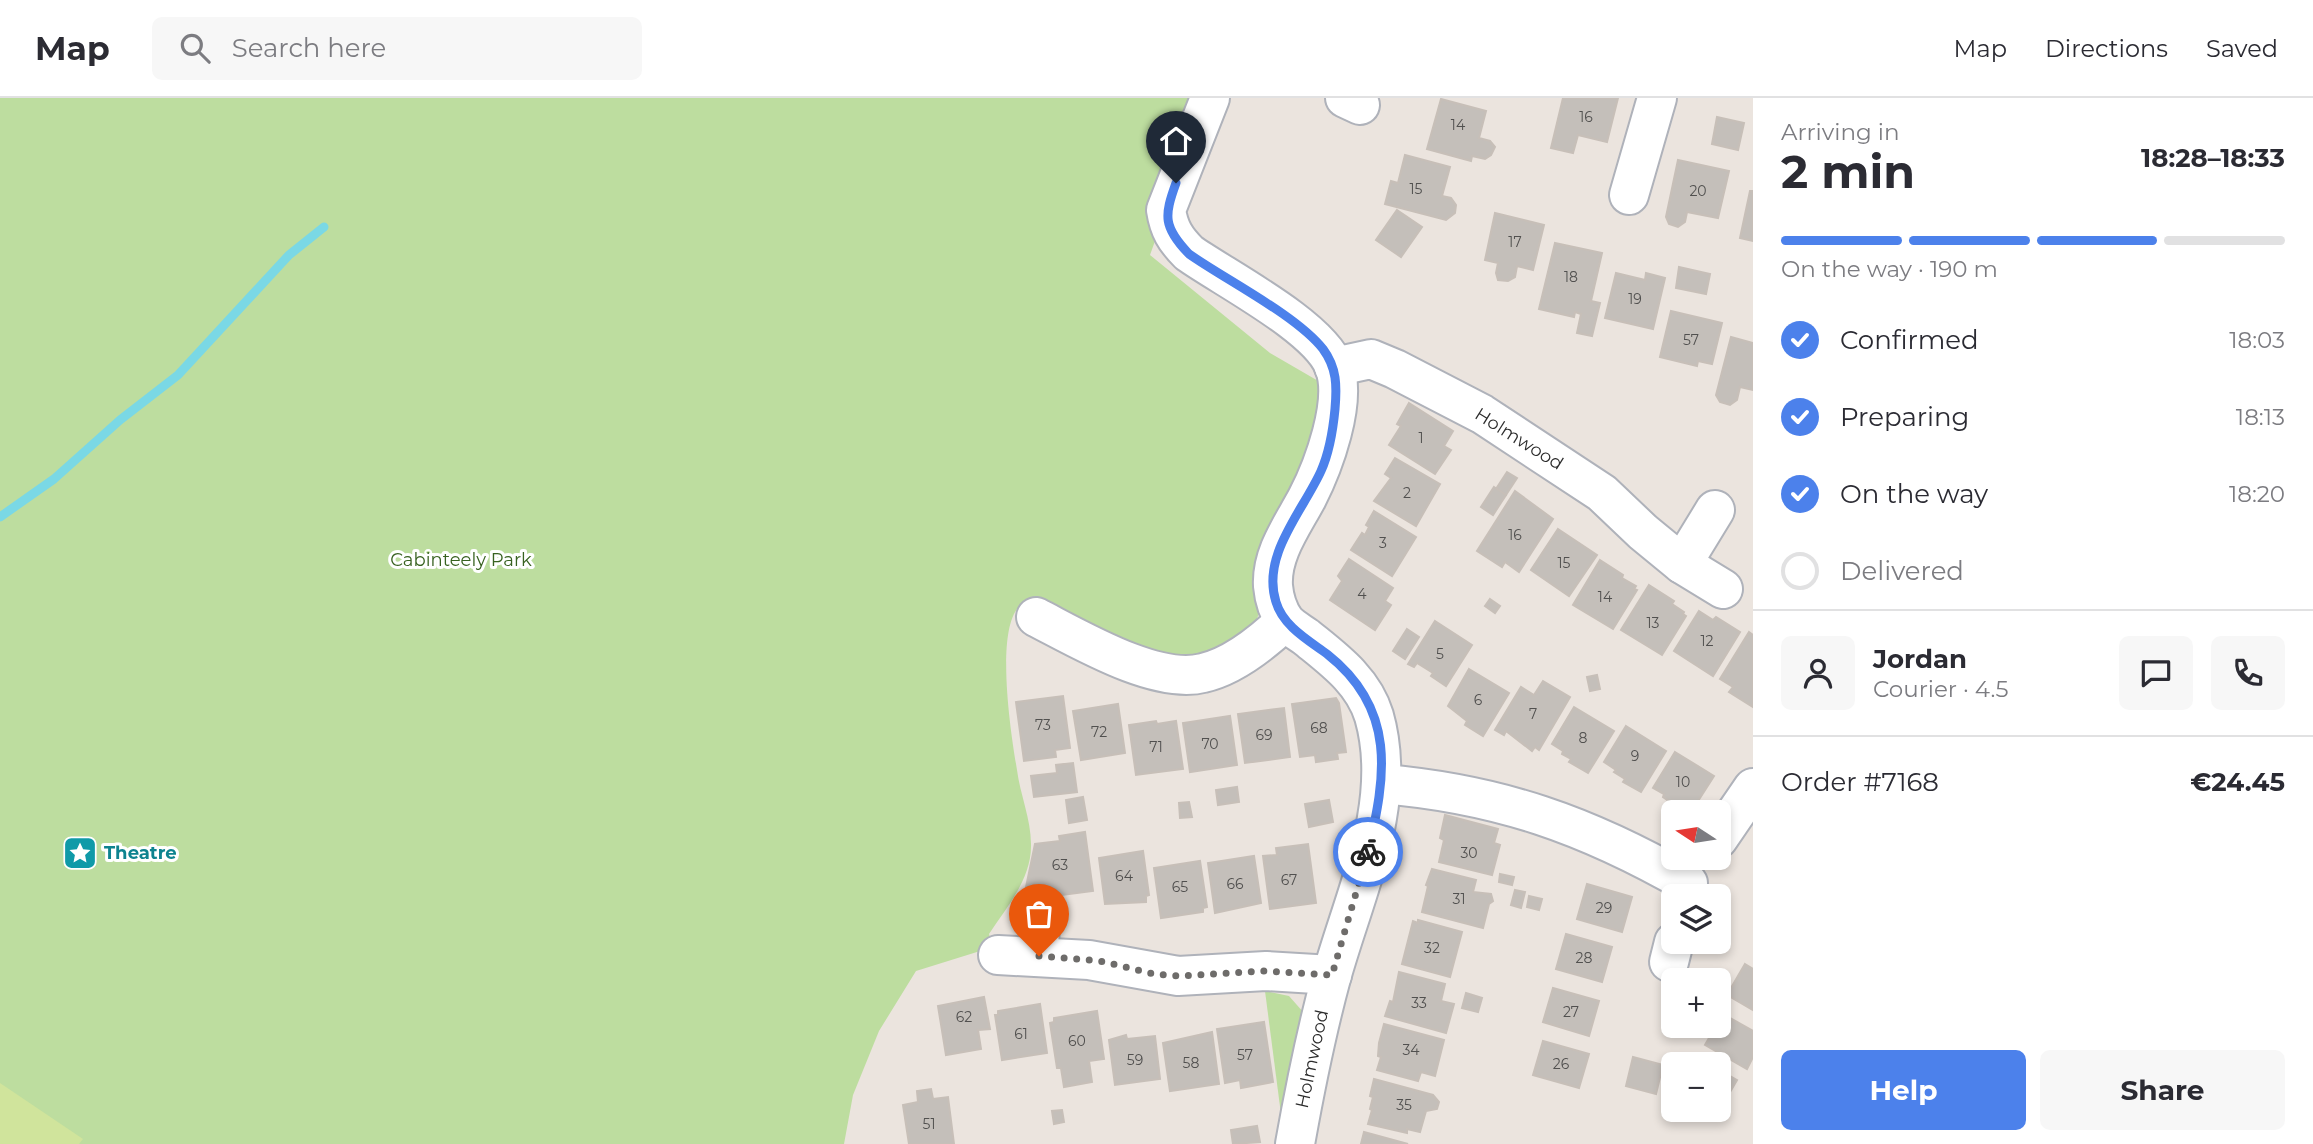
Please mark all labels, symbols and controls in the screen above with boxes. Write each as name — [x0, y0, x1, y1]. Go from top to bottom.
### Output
search box — [152, 17, 642, 80]
text: Map — [35, 28, 110, 68]
icon: search — [176, 29, 214, 67]
text: Search here — [232, 32, 386, 64]
text: Map — [1954, 34, 2007, 63]
text: Directions — [2045, 34, 2168, 63]
text: Saved — [2206, 34, 2278, 63]
house number: 16 — [1579, 108, 1593, 126]
pin — [1146, 111, 1206, 183]
house number: 14 — [1451, 116, 1466, 134]
text: Arriving in — [1781, 118, 1900, 146]
icon: home — [1157, 122, 1195, 160]
text: 18:28–18:33 — [2141, 142, 2285, 174]
text: 2 min — [1781, 143, 1915, 200]
house number: 15 — [1410, 180, 1423, 198]
house number: 20 — [1689, 182, 1707, 200]
house number: 17 — [1508, 233, 1522, 251]
text: On the way · 190 m — [1781, 255, 1998, 283]
house number: 18 — [1564, 268, 1578, 286]
house number: 19 — [1628, 290, 1642, 308]
icon: check — [1781, 321, 1819, 359]
text: Confirmed — [1840, 324, 1979, 356]
text: 18:03 — [2229, 326, 2285, 354]
house number: 57 — [1683, 331, 1699, 349]
icon: check — [1781, 398, 1819, 436]
text: Preparing — [1840, 401, 1969, 433]
street label: Holmwood — [1471, 403, 1567, 475]
text: 18:13 — [2236, 403, 2285, 431]
house number: 1 — [1418, 429, 1424, 447]
icon: check — [1781, 475, 1819, 513]
text: On the way — [1840, 478, 1988, 510]
text: 18:20 — [2229, 480, 2285, 508]
house number: 2 — [1403, 484, 1411, 502]
house number: 16 — [1508, 526, 1522, 544]
house number: 3 — [1379, 534, 1387, 552]
park label: Cabinteely Park — [390, 549, 532, 571]
house number: 15 — [1558, 554, 1571, 572]
text: Delivered — [1840, 555, 1964, 587]
house number: 4 — [1357, 585, 1367, 603]
house number: 14 — [1598, 588, 1613, 606]
house number: 13 — [1647, 614, 1660, 632]
house number: 12 — [1700, 632, 1714, 650]
button: person — [1781, 636, 1855, 710]
button: chat — [2119, 636, 2193, 710]
button: phone — [2211, 636, 2285, 710]
text: Jordan — [1873, 643, 1967, 675]
house number: 5 — [1436, 645, 1444, 663]
text: Courier · 4.5 — [1873, 675, 2008, 703]
house number: 6 — [1474, 691, 1483, 709]
house number: 7 — [1529, 705, 1537, 723]
house number: 73 — [1035, 716, 1051, 734]
house number: 68 — [1310, 719, 1328, 737]
house number: 72 — [1091, 723, 1107, 741]
house number: 69 — [1255, 726, 1273, 744]
house number: 8 — [1579, 729, 1588, 747]
house number: 70 — [1201, 735, 1219, 753]
house number: 71 — [1149, 738, 1163, 756]
house number: 9 — [1631, 747, 1639, 765]
text: Order #7168 — [1781, 766, 1939, 798]
text: €24.45 — [2190, 766, 2285, 798]
house number: 10 — [1676, 773, 1690, 791]
north arrow — [1661, 800, 1731, 870]
map controls — [1661, 800, 1731, 1122]
courier — [1333, 817, 1403, 887]
icon: bike — [1349, 833, 1387, 871]
place icon: Theatre — [61, 834, 99, 872]
place label: Theatre — [104, 842, 177, 864]
house number: 30 — [1460, 844, 1478, 862]
house number: 63 — [1052, 856, 1068, 874]
house number: 64 — [1115, 867, 1134, 885]
house number: 67 — [1281, 871, 1297, 889]
house number: 66 — [1226, 875, 1244, 893]
house number: 65 — [1172, 878, 1188, 896]
pin — [1009, 884, 1069, 956]
button: layers — [1661, 884, 1731, 954]
house number: 31 — [1453, 890, 1465, 908]
icon: bag — [1020, 895, 1058, 933]
house number: 29 — [1596, 899, 1612, 917]
house number: 32 — [1424, 939, 1440, 957]
house number: 28 — [1576, 949, 1593, 967]
button: + — [1661, 968, 1731, 1038]
house number: 33 — [1411, 994, 1427, 1012]
house number: 27 — [1563, 1003, 1579, 1021]
house number: 62 — [956, 1008, 972, 1026]
street label: Holmwood — [1291, 1008, 1333, 1110]
house number: 61 — [1014, 1025, 1028, 1043]
house number: 60 — [1068, 1032, 1086, 1050]
house number: 34 — [1402, 1041, 1420, 1059]
house number: 57 — [1237, 1046, 1253, 1064]
button: Help — [1781, 1050, 2026, 1130]
button: Share — [2040, 1050, 2285, 1130]
house number: 59 — [1127, 1051, 1143, 1069]
button: − — [1661, 1052, 1731, 1122]
house number: 58 — [1183, 1054, 1199, 1072]
house number: 26 — [1553, 1055, 1570, 1073]
house number: 35 — [1396, 1096, 1412, 1114]
house number: 51 — [923, 1115, 935, 1133]

